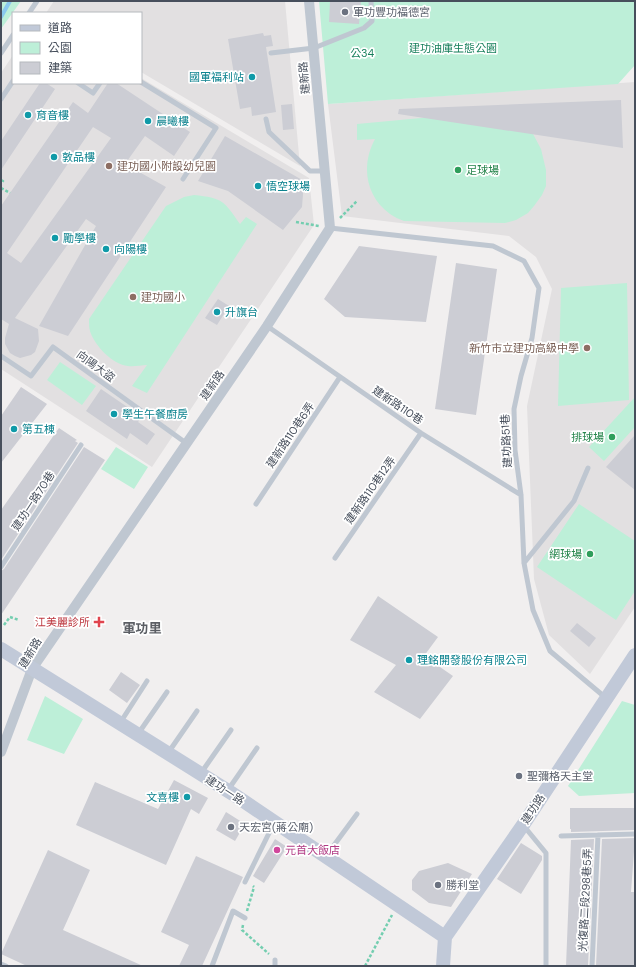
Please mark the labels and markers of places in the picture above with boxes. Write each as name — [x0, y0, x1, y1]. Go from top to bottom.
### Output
place label: 軍功豐功福德宮 — [353, 5, 430, 19]
marker: 軍功豐功福德宮 — [340, 7, 350, 17]
place label: 國軍福利站 — [189, 70, 244, 84]
marker: 國軍福利站 — [247, 72, 257, 82]
place label: 育音樓 — [36, 108, 69, 122]
marker: 育音樓 — [23, 110, 33, 120]
place label: 晨曦樓 — [156, 114, 189, 128]
marker: 晨曦樓 — [143, 116, 153, 126]
place label: 敦品樓 — [62, 150, 95, 164]
marker: 敦品樓 — [49, 152, 59, 162]
place label: 建功國小附設幼兒園 — [117, 159, 216, 173]
marker: 建功國小附設幼兒園 — [104, 161, 114, 171]
place label: 足球場 — [466, 163, 499, 177]
marker: 足球場 — [453, 165, 463, 175]
place label: 悟空球場 — [266, 179, 310, 193]
marker: 悟空球場 — [253, 181, 263, 191]
place label: 勵學樓 — [63, 231, 96, 245]
marker: 勵學樓 — [50, 233, 60, 243]
place label: 向陽樓 — [114, 242, 147, 256]
marker: 向陽樓 — [101, 244, 111, 254]
place label: 建功國小 — [141, 290, 185, 304]
marker: 建功國小 — [128, 292, 138, 302]
place label: 升旗台 — [225, 305, 258, 319]
marker: 升旗台 — [212, 307, 222, 317]
place label: 新竹市立建功高級中學 — [469, 341, 579, 355]
marker: 新竹市立建功高級中學 — [582, 343, 592, 353]
place label: 學生午餐廚房 — [122, 407, 188, 421]
marker: 學生午餐廚房 — [109, 409, 119, 419]
place label: 第五棟 — [22, 422, 55, 436]
marker: 第五棟 — [9, 424, 19, 434]
place label: 排球場 — [571, 430, 604, 444]
marker: 排球場 — [607, 432, 617, 442]
place label: 網球場 — [549, 547, 582, 561]
marker: 網球場 — [585, 549, 595, 559]
place label: 江美麗診所 — [35, 615, 90, 629]
marker: 江美麗診所 — [93, 616, 105, 628]
place label: 理銘開發股份有限公司 — [417, 653, 527, 667]
marker: 理銘開發股份有限公司 — [404, 655, 414, 665]
place label: 聖彌格天主堂 — [527, 769, 593, 783]
marker: 聖彌格天主堂 — [514, 771, 524, 781]
place label: 文喜樓 — [146, 790, 179, 804]
marker: 文喜樓 — [182, 792, 192, 802]
place label: 天宏宮(蔣公廟) — [239, 820, 313, 834]
marker: 天宏宮(蔣公廟) — [226, 822, 236, 832]
place label: 元首大飯店 — [285, 843, 340, 857]
marker: 元首大飯店 — [272, 845, 282, 855]
place label: 勝利堂 — [446, 878, 479, 892]
marker: 勝利堂 — [433, 880, 443, 890]

